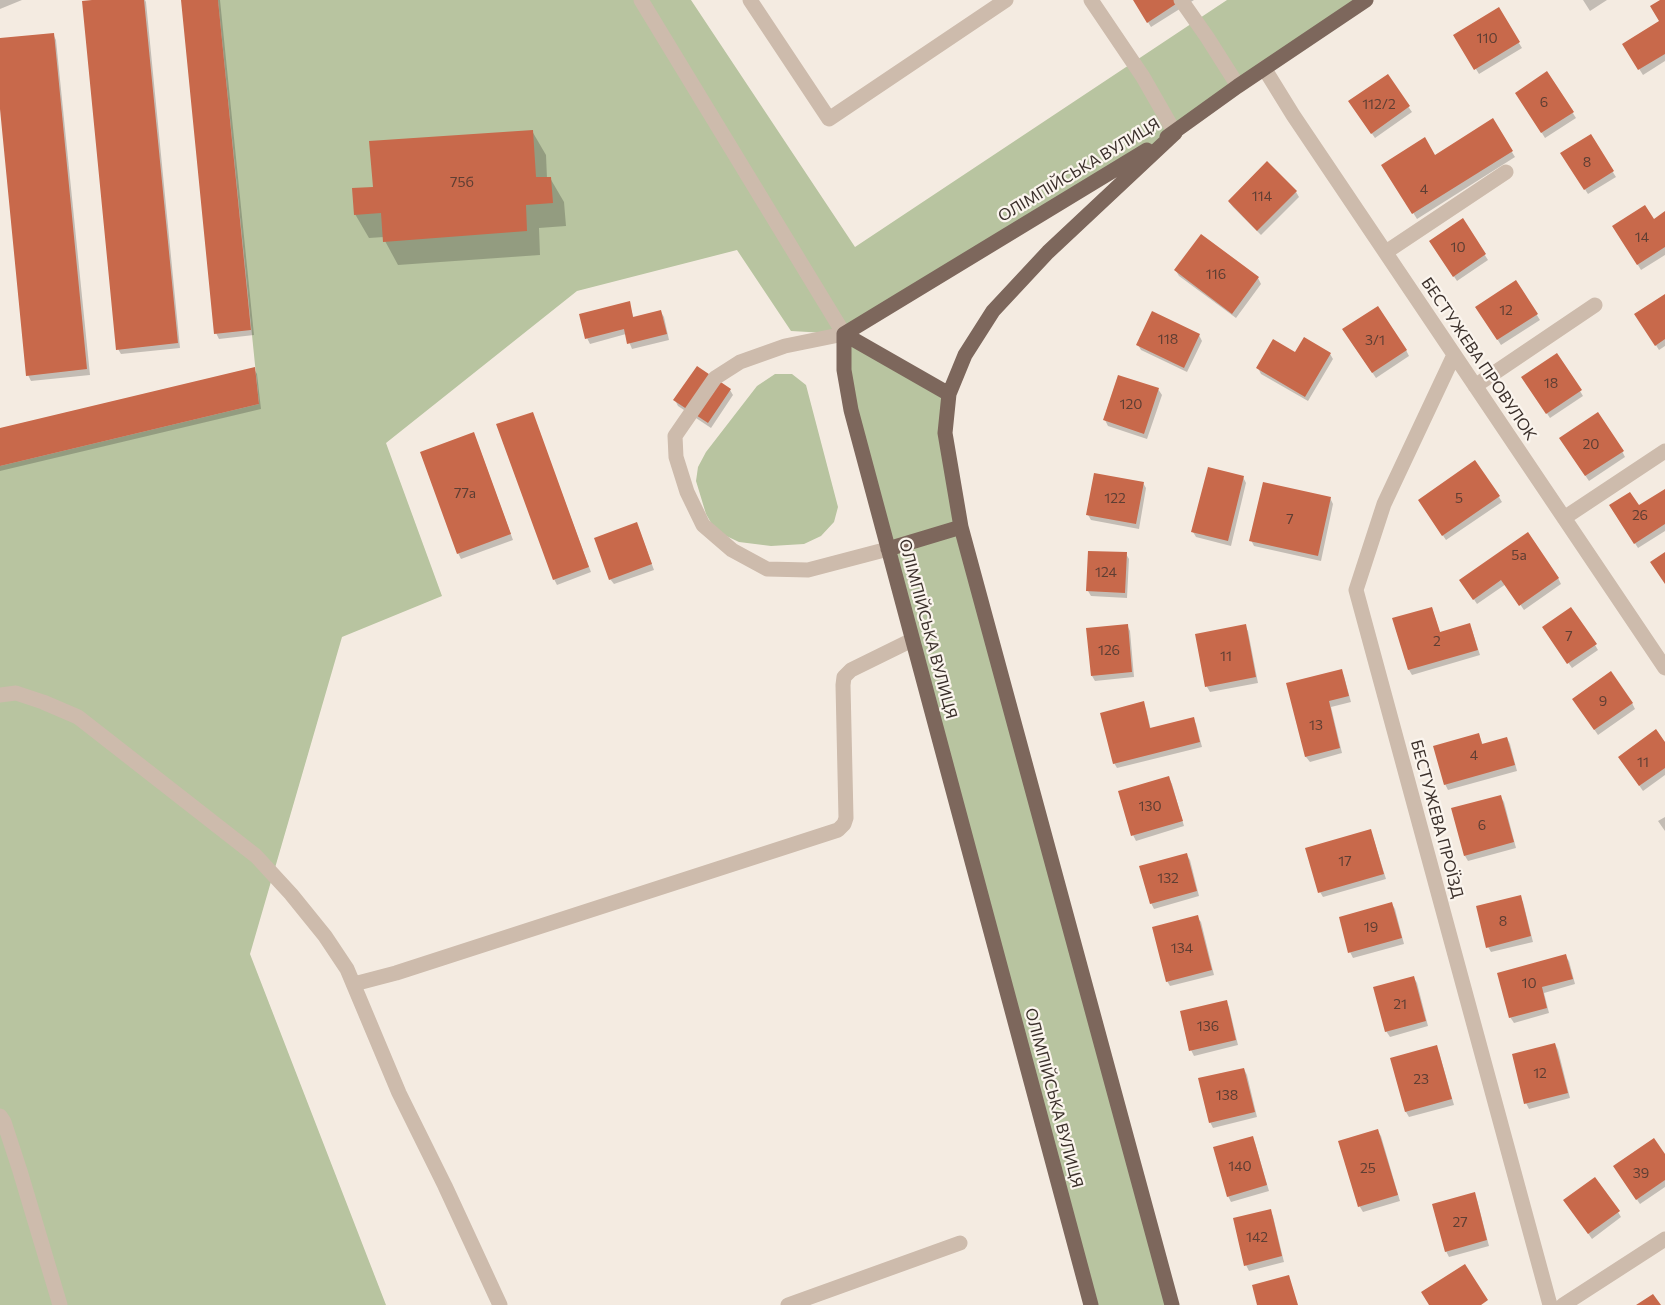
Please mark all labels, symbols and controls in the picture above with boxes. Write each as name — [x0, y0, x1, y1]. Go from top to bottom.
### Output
house number: 110 — [1476, 30, 1498, 46]
house number: 6 — [1540, 94, 1548, 110]
house number: 112/2 — [1362, 96, 1396, 112]
street label: ОЛІМПІЙСЬКА ВУЛИЦЯ — [995, 114, 1163, 226]
house number: 8 — [1583, 154, 1591, 170]
house number: 75б — [450, 174, 474, 190]
house number: 4 — [1420, 181, 1428, 197]
house number: 114 — [1252, 188, 1272, 204]
house number: 14 — [1635, 229, 1649, 245]
house number: 10 — [1450, 239, 1466, 255]
house number: 116 — [1206, 266, 1226, 282]
street label: БЕСТУЖЕВА ПРОВУЛОК — [1417, 274, 1541, 444]
house number: 12 — [1499, 302, 1513, 318]
house number: 118 — [1158, 331, 1178, 347]
house number: 3/1 — [1365, 332, 1385, 348]
house number: 18 — [1544, 375, 1558, 391]
house number: 120 — [1120, 396, 1142, 412]
house number: 20 — [1583, 436, 1599, 452]
house number: 77а — [454, 485, 476, 501]
house number: 122 — [1104, 490, 1126, 506]
house number: 5 — [1455, 490, 1463, 506]
house number: 26 — [1632, 507, 1648, 523]
house number: 7 — [1286, 511, 1294, 527]
street label: ОЛІМПІЙСЬКА ВУЛИЦЯ — [895, 537, 961, 721]
house number: 5а — [1511, 547, 1527, 563]
house number: 124 — [1095, 564, 1117, 580]
house number: 7 — [1565, 628, 1573, 644]
house number: 2 — [1433, 633, 1441, 649]
house number: 126 — [1098, 642, 1120, 658]
house number: 11 — [1220, 648, 1232, 664]
house number: 9 — [1599, 693, 1607, 709]
house number: 13 — [1309, 717, 1323, 733]
street label: БЕСТУЖЕВА ПРОЇЗД — [1407, 738, 1467, 900]
house number: 4 — [1470, 747, 1478, 763]
house number: 11 — [1637, 754, 1649, 770]
house number: 130 — [1138, 798, 1162, 814]
house number: 6 — [1478, 817, 1486, 833]
house number: 17 — [1338, 853, 1352, 869]
house number: 132 — [1157, 870, 1179, 886]
house number: 8 — [1499, 913, 1507, 929]
house number: 19 — [1364, 919, 1378, 935]
house number: 134 — [1171, 940, 1193, 956]
house number: 10 — [1521, 975, 1537, 991]
house number: 21 — [1393, 996, 1407, 1012]
street label: ОЛІМПІЙСЬКА ВУЛИЦЯ — [1021, 1006, 1087, 1190]
house number: 136 — [1197, 1018, 1219, 1034]
house number: 12 — [1533, 1065, 1547, 1081]
house number: 23 — [1413, 1071, 1429, 1087]
house number: 138 — [1216, 1087, 1238, 1103]
house number: 140 — [1228, 1158, 1252, 1174]
house number: 25 — [1360, 1160, 1376, 1176]
house number: 39 — [1633, 1165, 1649, 1181]
house number: 27 — [1452, 1214, 1468, 1230]
house number: 142 — [1246, 1229, 1268, 1245]

